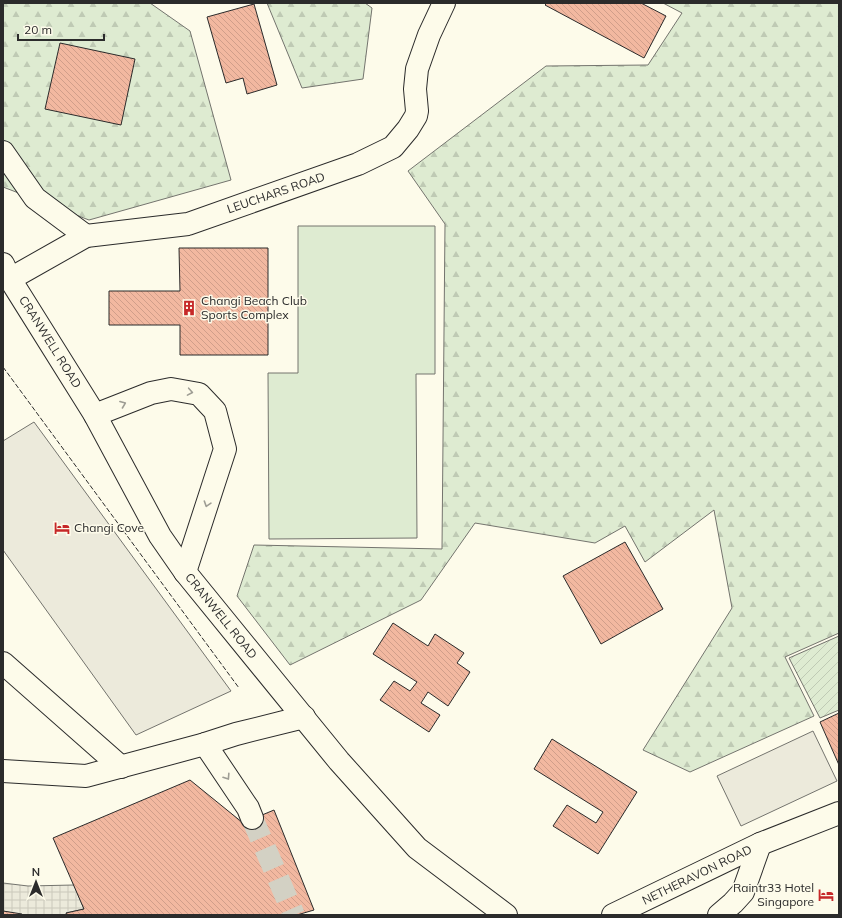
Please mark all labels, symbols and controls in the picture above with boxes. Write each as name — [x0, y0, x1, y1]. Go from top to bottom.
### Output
scale bar — [18, 16, 104, 42]
text: 20 m — [24, 22, 52, 37]
street label: LEUCHARS ROAD — [225, 169, 327, 216]
street label: CRANWELL ROAD — [16, 293, 85, 391]
place label: Changi Beach Club Sports Complex — [201, 293, 307, 322]
building icon: Changi Beach Club Sports Complex — [180, 299, 198, 317]
one-way arrow — [187, 387, 193, 396]
one-way arrow — [120, 400, 127, 408]
one-way arrow — [203, 500, 212, 507]
hotel icon: Changi Cove — [53, 519, 71, 537]
place label: Changi Cove — [74, 520, 144, 535]
street label: CRANWELL ROAD — [182, 570, 261, 662]
one-way arrow — [222, 772, 229, 779]
street label: NETHERAVON ROAD — [639, 841, 754, 908]
north arrow — [16, 862, 56, 902]
text: N — [32, 865, 40, 879]
place label: Raintr33 Hotel Singapore — [733, 880, 814, 909]
hotel icon: Raintr33 Hotel Singapore — [817, 886, 835, 904]

